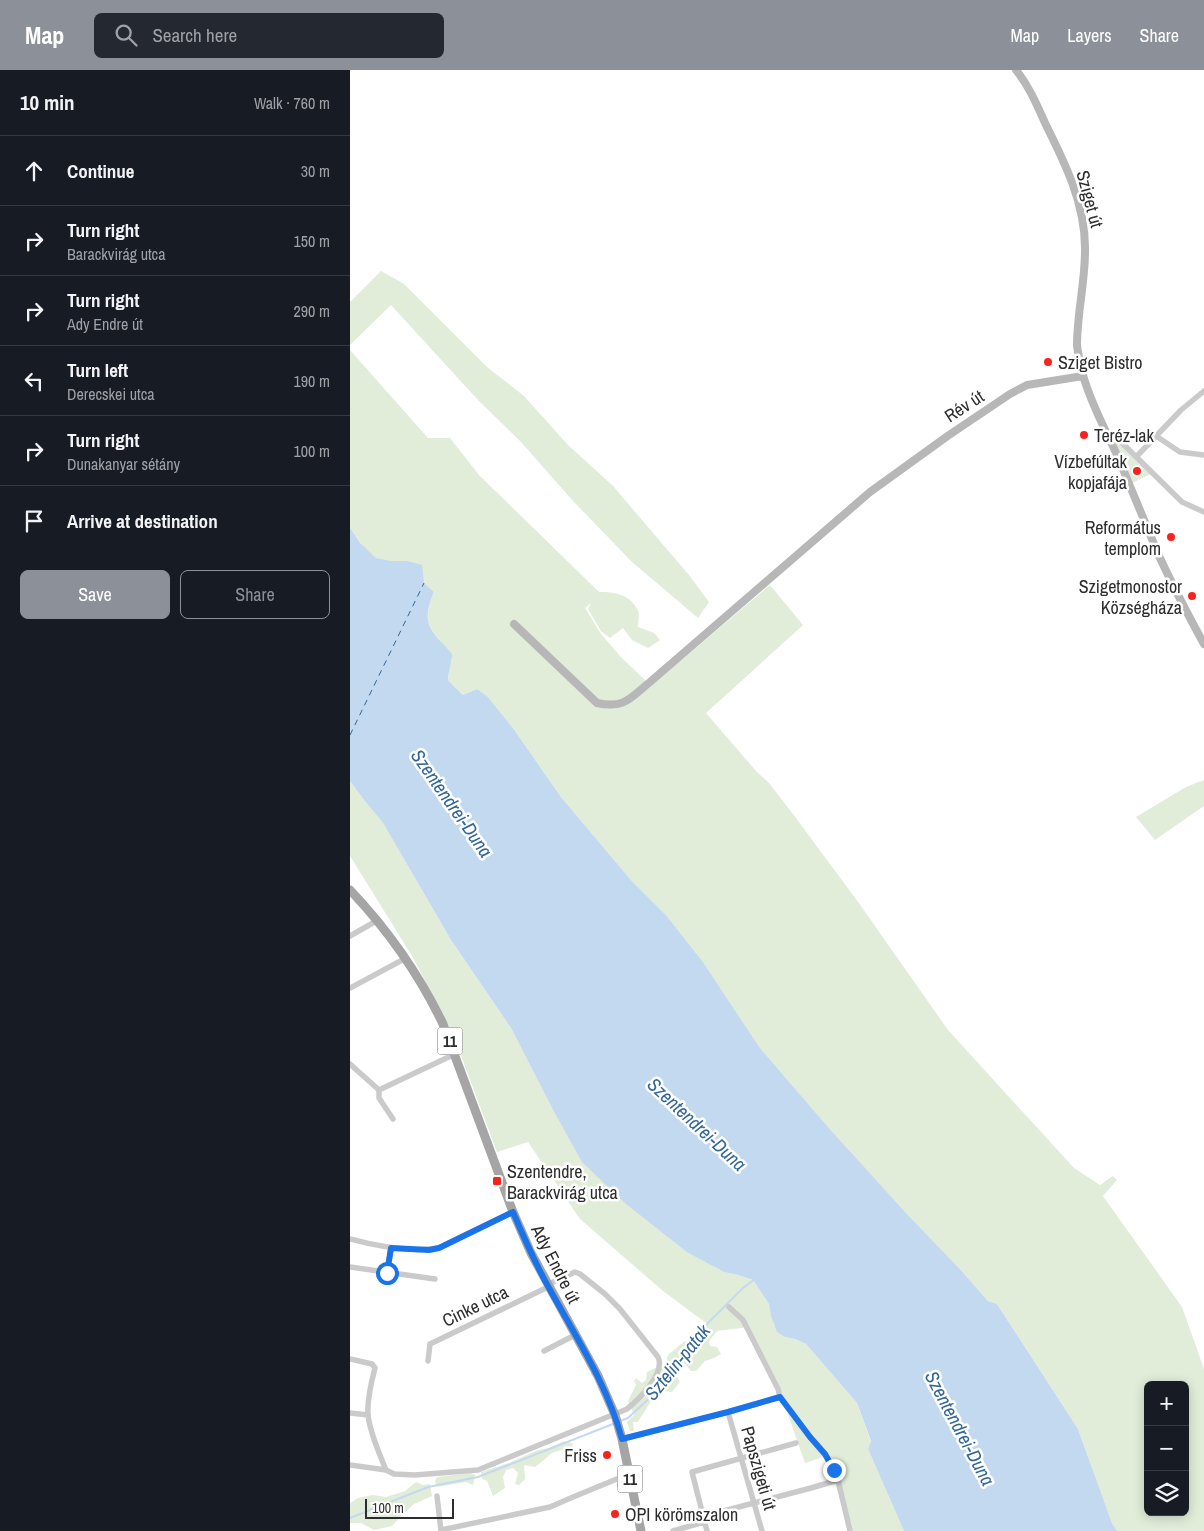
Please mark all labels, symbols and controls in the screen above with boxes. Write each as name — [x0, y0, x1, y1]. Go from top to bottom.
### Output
search box — [94, 13, 444, 58]
text: Map — [25, 19, 64, 51]
icon: search — [112, 21, 140, 49]
text: Search here — [152, 22, 237, 48]
text: Map — [1011, 23, 1039, 48]
text: Layers — [1067, 23, 1112, 48]
text: Share — [1140, 23, 1179, 48]
text: 10 min — [20, 88, 75, 117]
text: Walk · 760 m — [254, 92, 330, 114]
icon: ahead — [20, 157, 48, 185]
text: Continue — [67, 158, 135, 184]
text: 30 m — [301, 160, 330, 182]
street label: Sziget út — [1070, 168, 1110, 230]
text: Turn right — [67, 217, 139, 243]
icon: right — [20, 227, 48, 255]
text: 150 m — [294, 230, 330, 252]
text: Barackvirág utca — [67, 243, 165, 265]
text: Turn right — [67, 287, 139, 313]
icon: right — [20, 297, 48, 325]
text: 290 m — [294, 300, 330, 322]
text: Ady Endre út — [67, 313, 143, 335]
place label: Sziget Bistro — [1058, 350, 1143, 375]
marker: Sziget Bistro — [1042, 356, 1054, 368]
text: Turn left — [67, 357, 128, 383]
icon: left — [20, 367, 48, 395]
text: 190 m — [294, 370, 330, 392]
text: Derecskei utca — [67, 383, 155, 405]
street label: Rév út — [939, 384, 989, 428]
place label: Teréz-lak — [1094, 423, 1154, 448]
text: Turn right — [67, 427, 139, 453]
marker: Teréz-lak — [1078, 429, 1090, 441]
icon: right — [20, 437, 48, 465]
text: 100 m — [294, 440, 330, 462]
place label: Vízbefúltak kopjafája — [1054, 449, 1128, 495]
text: Dunakanyar sétány — [67, 453, 180, 475]
marker: Vízbefúltak kopjafája — [1131, 465, 1143, 477]
icon: arrive — [20, 507, 48, 535]
text: Arrive at destination — [67, 508, 218, 534]
place label: Református templom — [1085, 515, 1161, 561]
marker: Református templom — [1165, 531, 1177, 543]
button: Save — [20, 570, 170, 619]
button: Share — [180, 570, 330, 619]
place label: Szigetmonostor Községháza — [1079, 574, 1182, 620]
marker: Szigetmonostor Községháza — [1186, 590, 1198, 602]
water label: Szentendrei-Duna — [405, 744, 499, 863]
road number: 11 — [438, 1028, 462, 1054]
water label: Szentendrei-Duna — [642, 1071, 752, 1177]
place label: Szentendre, Barackvirág utca — [507, 1159, 618, 1205]
marker: Szentendre, Barackvirág utca — [491, 1175, 503, 1187]
street label: Ady Endre út — [525, 1219, 587, 1308]
route start — [376, 1262, 399, 1285]
street label: Cinke utca — [438, 1279, 512, 1333]
water label: Sztelin-patak — [638, 1318, 716, 1406]
water label: Szentendrei-Duna — [919, 1366, 1001, 1490]
map controls — [1144, 1381, 1189, 1516]
button: + — [1144, 1381, 1189, 1426]
street label: Papszigeti út — [735, 1423, 783, 1513]
button: − — [1144, 1426, 1189, 1471]
place label: Friss — [564, 1443, 597, 1468]
marker: Friss — [601, 1449, 613, 1461]
route end — [823, 1459, 846, 1482]
road number: 11 — [618, 1466, 642, 1492]
button: layers — [1144, 1471, 1189, 1516]
scale bar — [365, 1496, 454, 1519]
text: 100 m — [372, 1499, 404, 1517]
place label: OPI körömszalon — [625, 1502, 738, 1527]
marker: OPI körömszalon — [609, 1508, 621, 1520]

